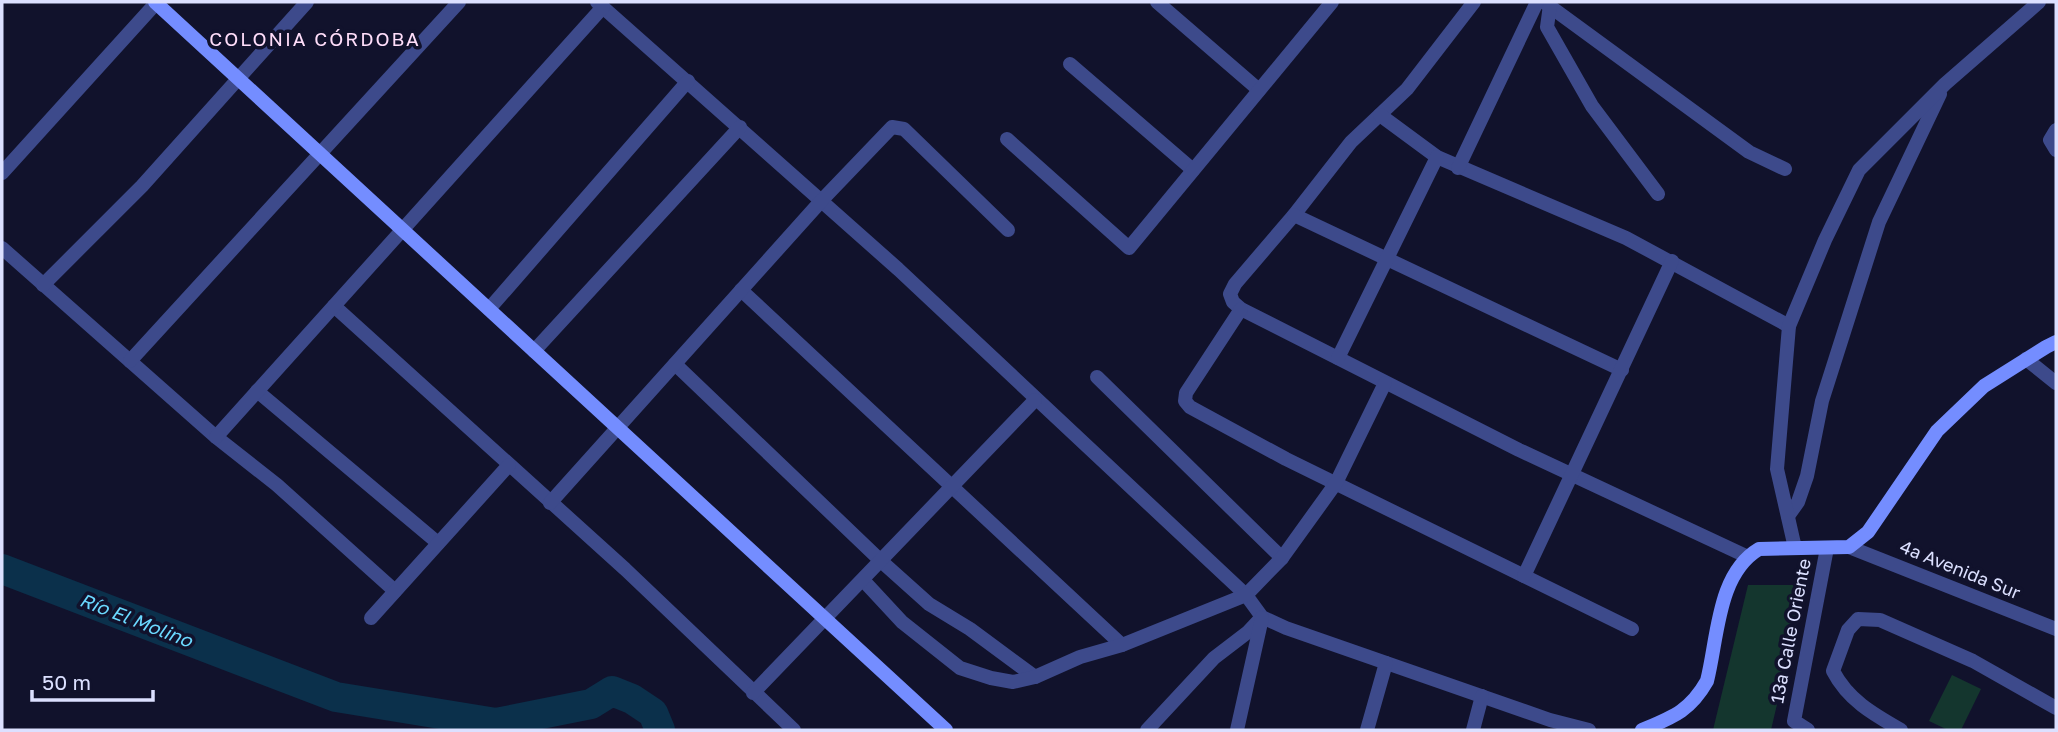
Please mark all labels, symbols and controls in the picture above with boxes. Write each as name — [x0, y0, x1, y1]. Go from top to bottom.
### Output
district label: COLONIA CÓRDOBA — [209, 27, 421, 50]
street label: 4a Avenida Sur — [1897, 535, 2024, 603]
street label: 13a Calle Oriente — [1765, 557, 1815, 705]
water label: Río El Molino — [77, 588, 197, 652]
scale bar — [32, 658, 152, 702]
text: 50 m — [42, 669, 91, 695]

